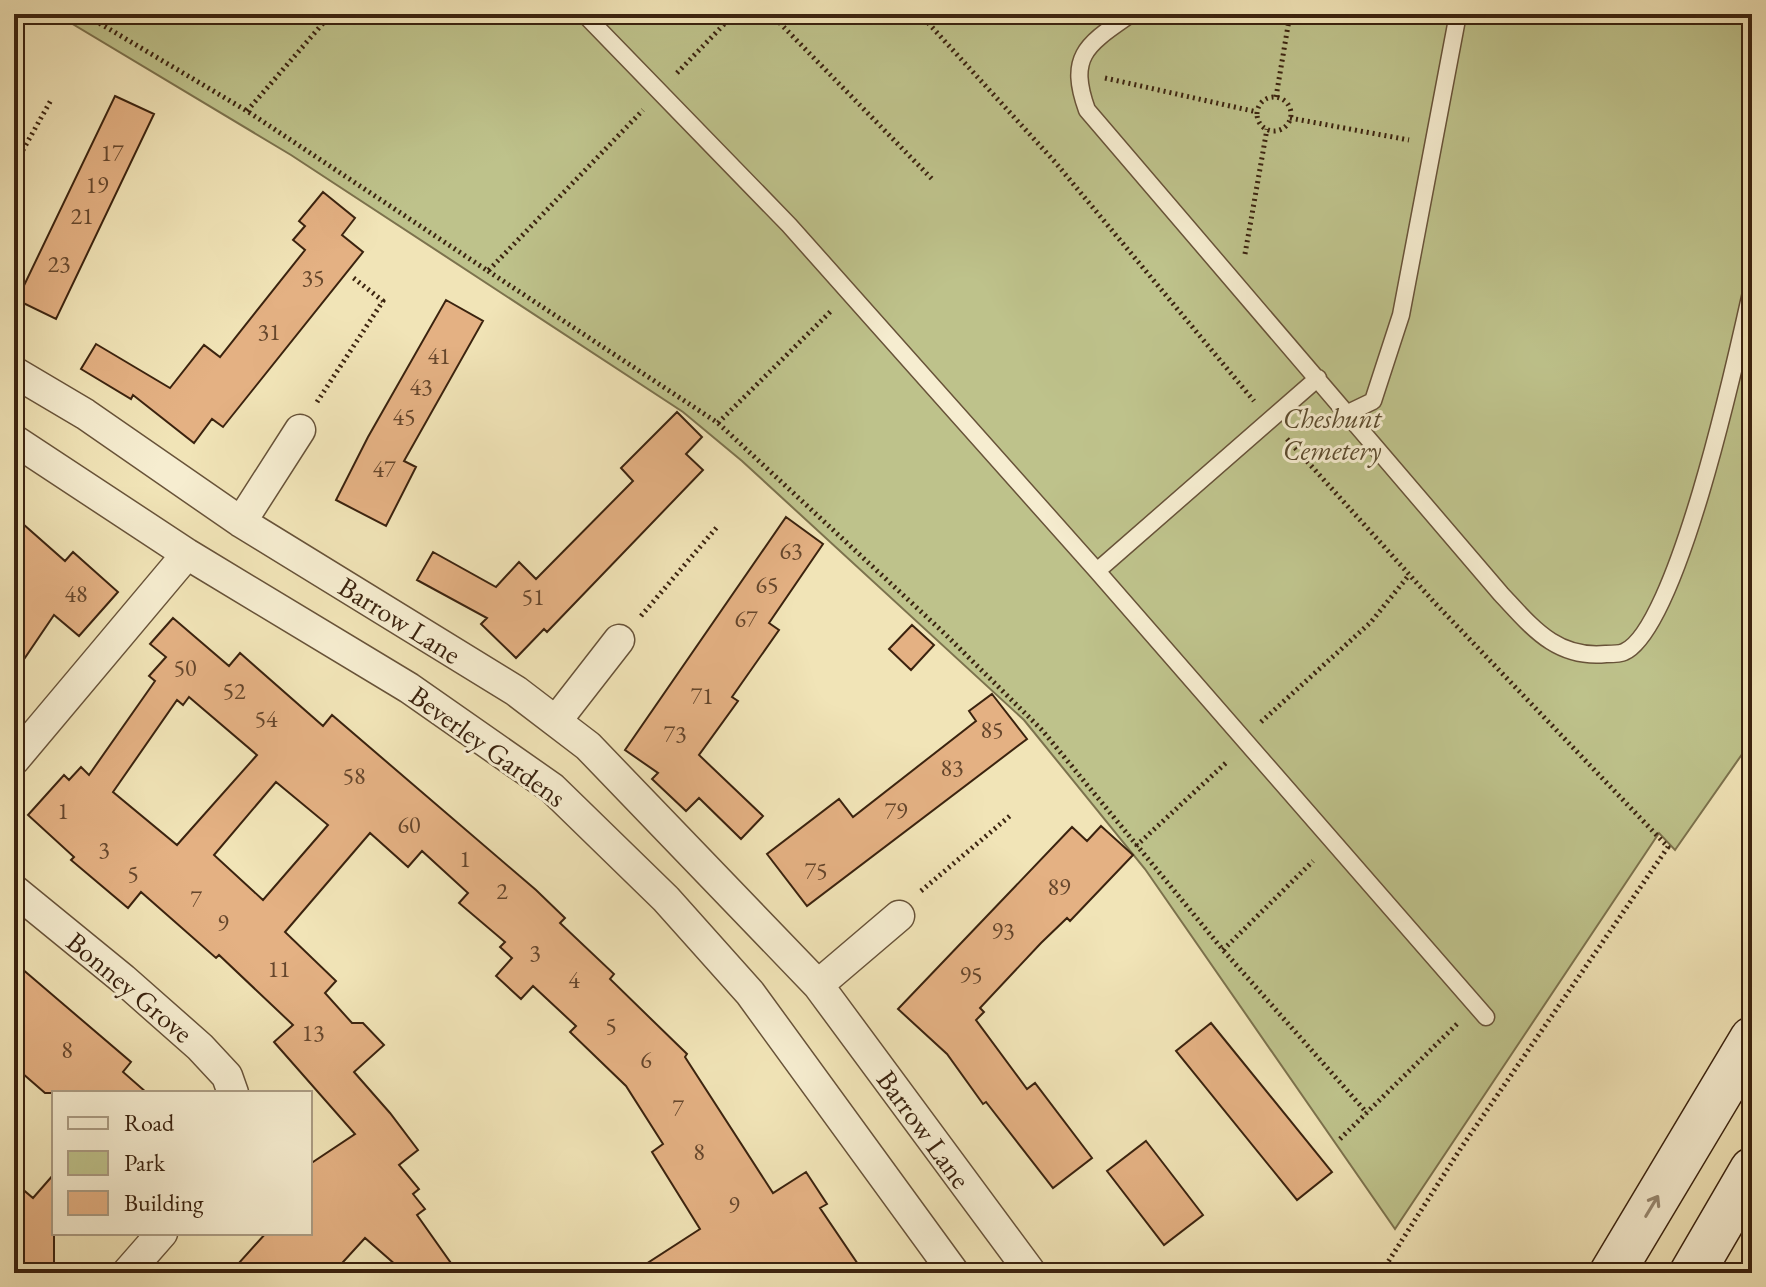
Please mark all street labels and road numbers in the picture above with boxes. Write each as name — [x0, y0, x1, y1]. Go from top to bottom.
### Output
street label: Barrow Lane — [332, 568, 468, 672]
street label: Beverley Gardens — [403, 677, 573, 815]
street label: Bonney Grove — [59, 924, 201, 1050]
street label: Barrow Lane — [869, 1063, 979, 1195]

